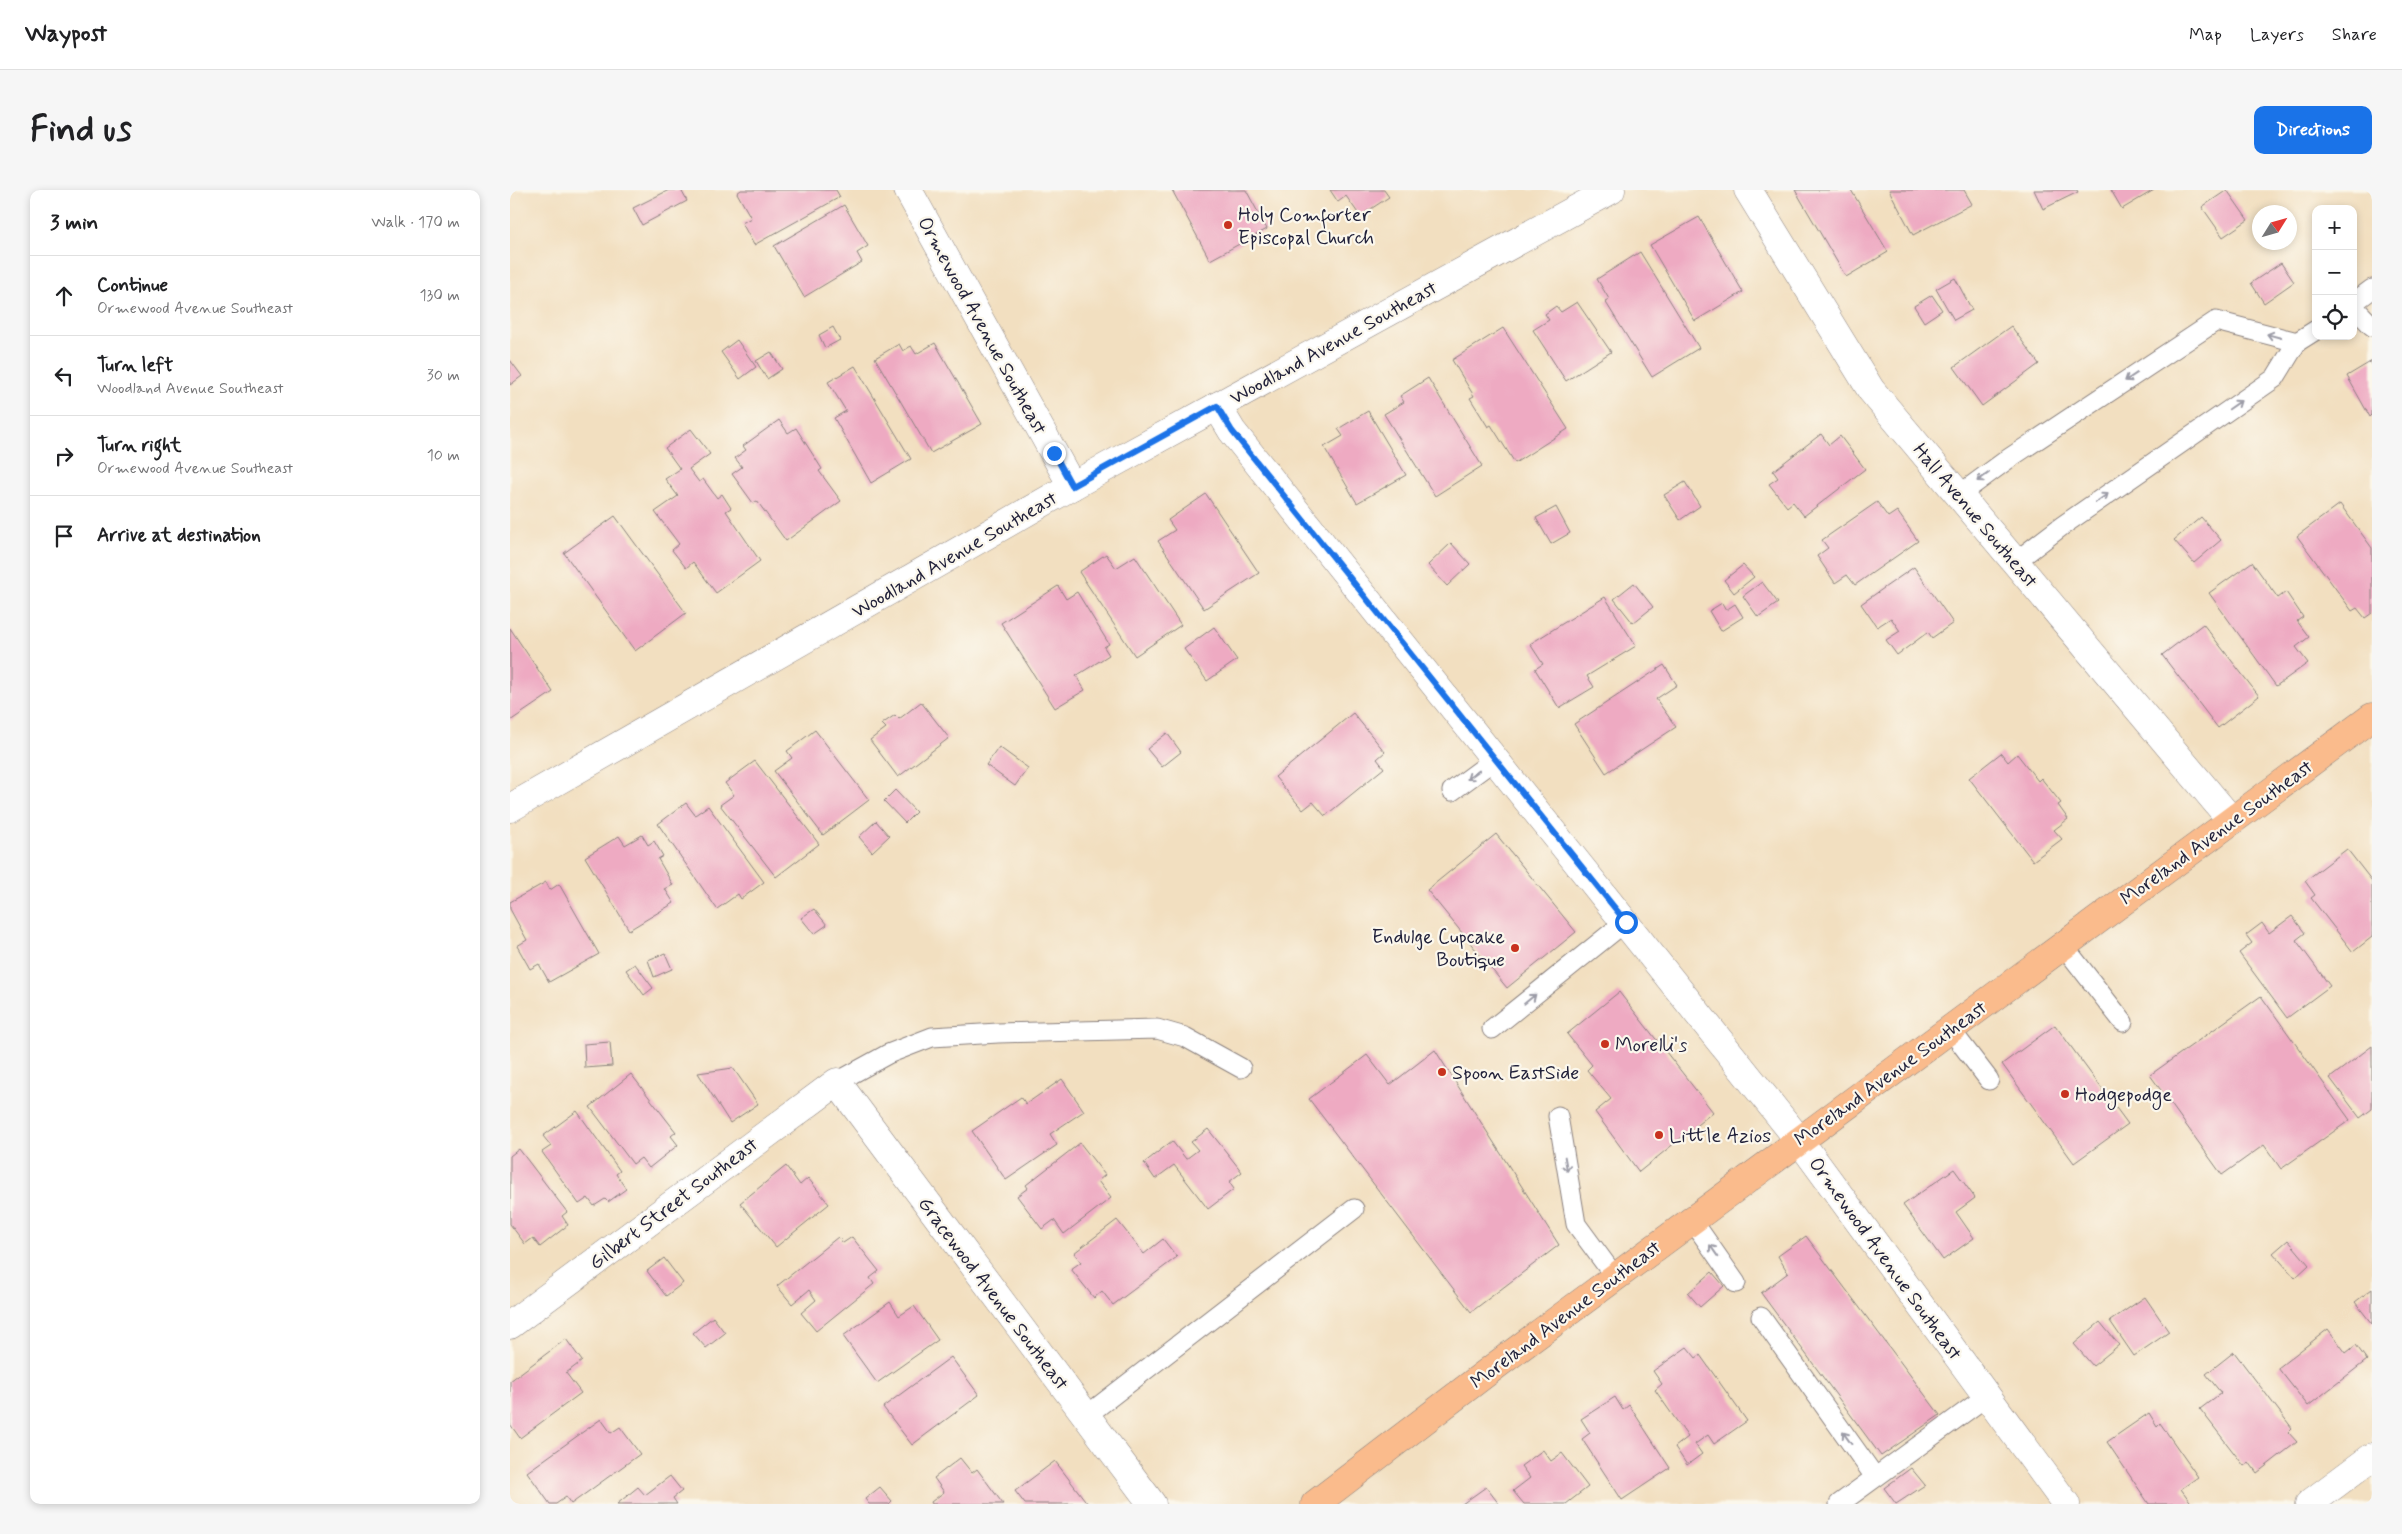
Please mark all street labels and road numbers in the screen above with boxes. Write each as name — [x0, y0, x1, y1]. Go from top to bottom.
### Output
street label: Ormewood Avenue Southeast — [910, 212, 1053, 440]
street label: Woodland Avenue Southeast — [1225, 275, 1442, 412]
street label: Hall Avenue Southeast — [1906, 438, 2044, 594]
street label: Woodland Avenue Southeast — [847, 485, 1063, 625]
street label: Moreland Avenue Southeast — [2115, 754, 2319, 912]
street label: Moreland Avenue Southeast — [1789, 995, 1993, 1153]
street label: Gilbert Street Southeast — [584, 1132, 764, 1277]
street label: Ormewood Avenue Southeast — [1802, 1152, 1968, 1366]
street label: Gracewood Avenue Southeast — [911, 1192, 1075, 1396]
street label: Moreland Avenue Southeast — [1465, 1234, 1667, 1396]

